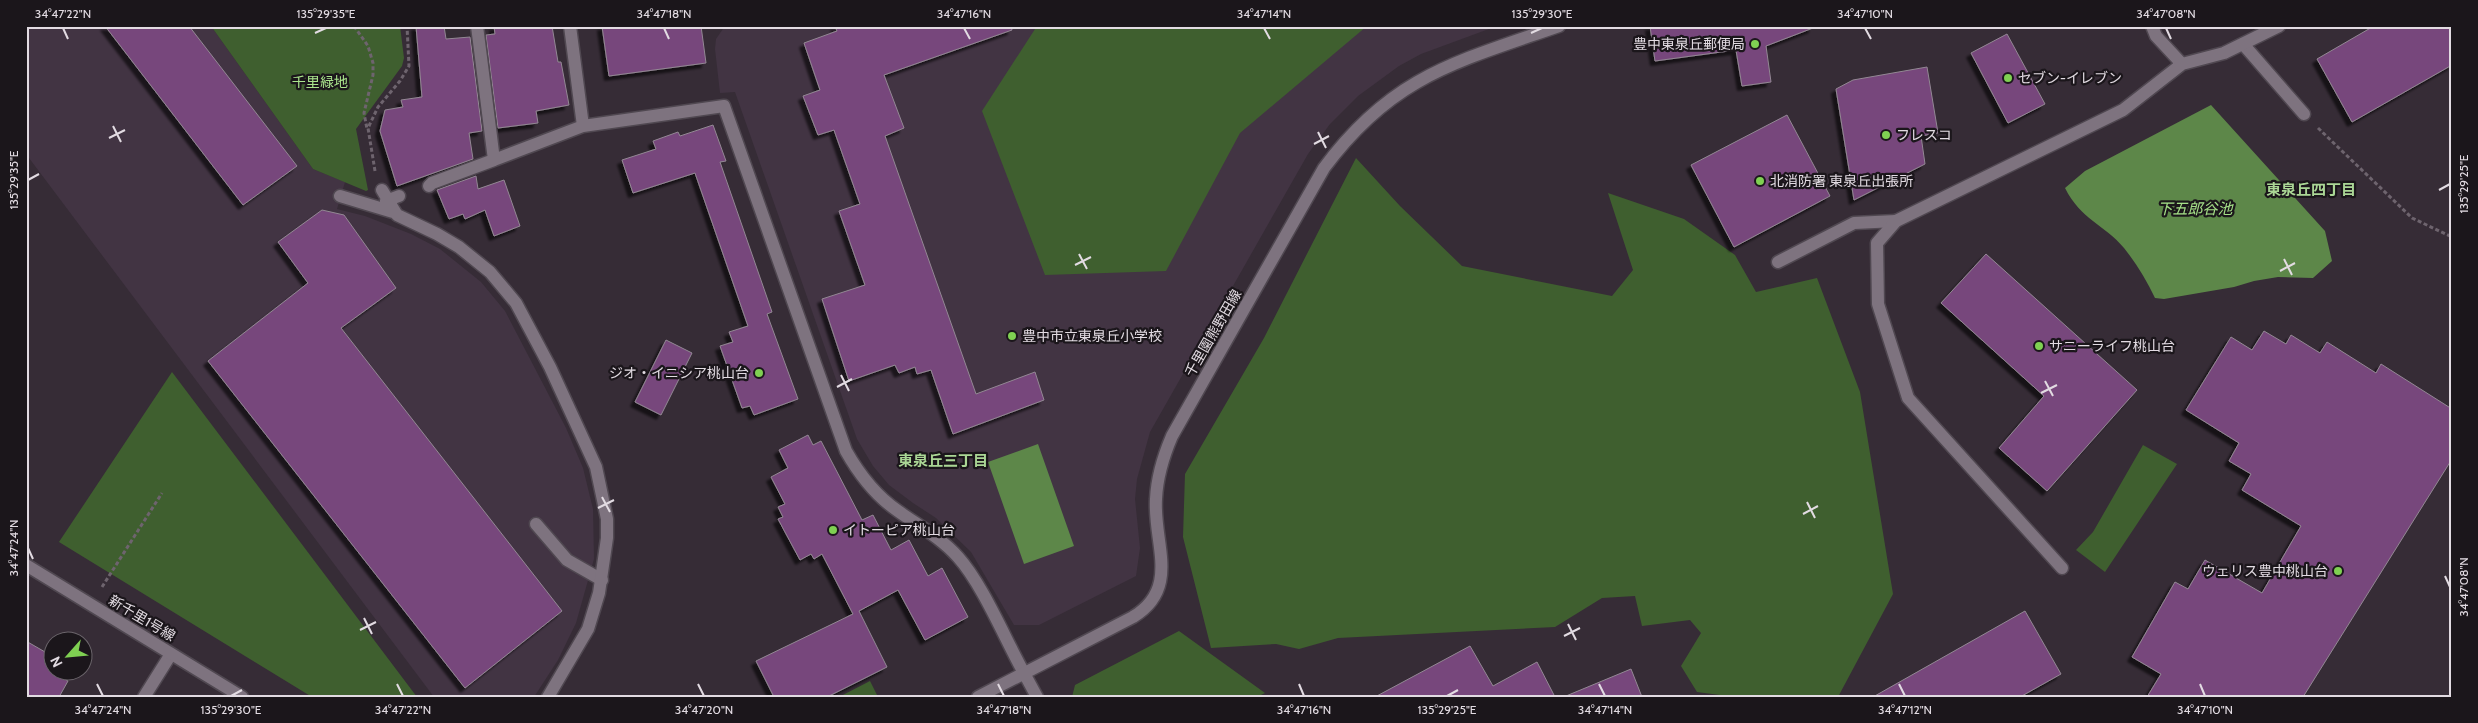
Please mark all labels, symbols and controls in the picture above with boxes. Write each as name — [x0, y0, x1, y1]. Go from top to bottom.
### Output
text: 34°47'22"N — [35, 6, 91, 21]
text: 135°29'35"E — [296, 6, 356, 21]
text: 34°47'18"N — [637, 6, 692, 21]
text: 34°47'16"N — [937, 6, 991, 21]
text: 34°47'14"N — [1237, 6, 1291, 21]
text: 135°29'30"E — [1512, 6, 1573, 21]
text: 34°47'10"N — [1837, 6, 1893, 21]
text: 34°47'08"N — [2136, 6, 2196, 21]
place label: 豊中東泉丘郵便局 — [1633, 35, 1745, 53]
marker: 豊中東泉丘郵便局 — [1749, 38, 1761, 50]
place label: セブン-イレブン — [2018, 69, 2122, 87]
marker: セブン-イレブン — [2002, 72, 2014, 84]
park label: 千里緑地 — [292, 73, 348, 91]
place label: フレスコ — [1896, 126, 1952, 144]
marker: フレスコ — [1880, 129, 1892, 141]
text: 135°29'35"E — [6, 150, 21, 210]
text: 135°29'25"E — [2456, 154, 2471, 213]
place label: 北消防署 東泉丘出張所 — [1770, 172, 1913, 190]
marker: 北消防署 東泉丘出張所 — [1754, 175, 1766, 187]
district label: 東泉丘四丁目 — [2266, 181, 2356, 199]
water label: 下五郎谷池 — [2157, 200, 2234, 218]
street label: 千里園熊野田線 — [1181, 286, 1245, 380]
place label: 豊中市立東泉丘小学校 — [1022, 327, 1162, 345]
marker: 豊中市立東泉丘小学校 — [1006, 330, 1018, 342]
place label: サニーライフ桃山台 — [2049, 337, 2175, 355]
marker: サニーライフ桃山台 — [2033, 340, 2045, 352]
place label: ジオ・イニシア桃山台 — [609, 364, 749, 382]
marker: ジオ・イニシア桃山台 — [753, 367, 765, 379]
district label: 東泉丘三丁目 — [898, 452, 988, 470]
text: 34°47'24"N — [6, 520, 21, 576]
place label: イトーピア桃山台 — [843, 521, 955, 539]
marker: イトーピア桃山台 — [827, 524, 839, 536]
text: 34°47'08"N — [2456, 557, 2471, 617]
place label: ウェリス豊中桃山台 — [2202, 562, 2328, 580]
marker: ウェリス豊中桃山台 — [2332, 565, 2344, 577]
street label: 新千里1号線 — [105, 591, 179, 645]
north arrow — [42, 630, 92, 680]
text: N — [46, 653, 67, 670]
text: 34°47'24"N — [75, 702, 131, 717]
text: 135°29'30"E — [201, 702, 262, 717]
text: 34°47'22"N — [375, 702, 431, 717]
text: 34°47'20"N — [675, 702, 733, 717]
text: 34°47'18"N — [977, 702, 1032, 717]
text: 34°47'16"N — [1277, 702, 1331, 717]
text: 135°29'25"E — [1418, 702, 1477, 717]
text: 34°47'14"N — [1578, 702, 1632, 717]
text: 34°47'12"N — [1878, 702, 1932, 717]
text: 34°47'10"N — [2177, 702, 2233, 717]

